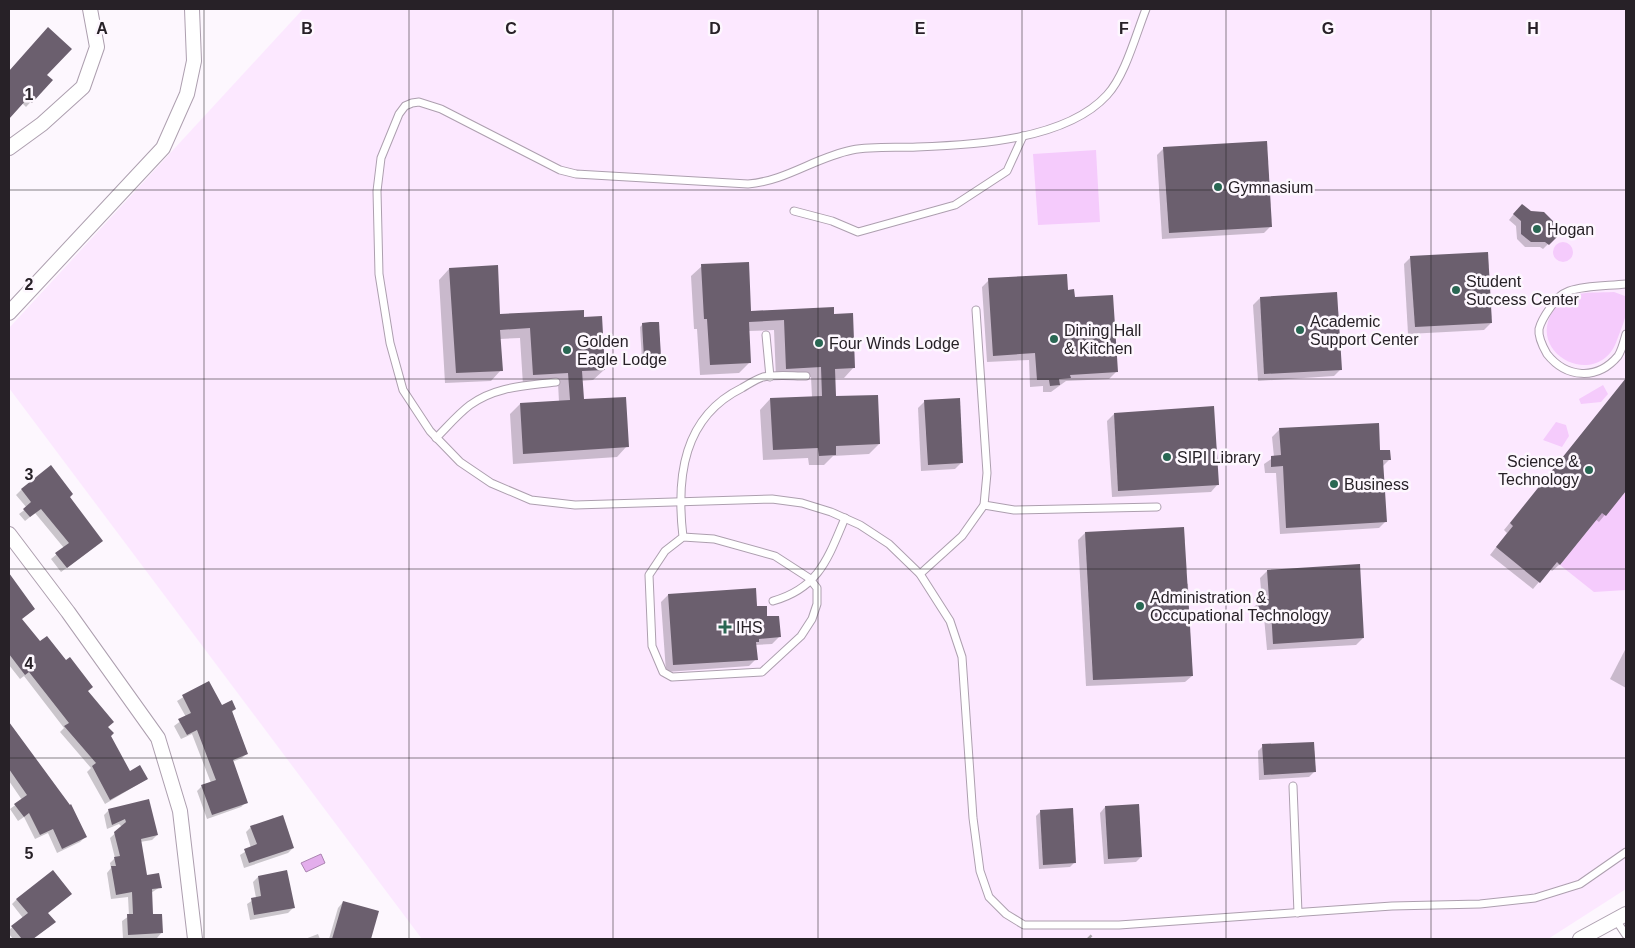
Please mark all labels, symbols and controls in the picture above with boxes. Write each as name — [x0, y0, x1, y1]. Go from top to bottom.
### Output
text: A — [96, 20, 108, 37]
text: B — [301, 20, 313, 37]
text: C — [505, 20, 517, 37]
text: D — [709, 20, 721, 37]
text: E — [915, 20, 926, 37]
text: F — [1119, 20, 1129, 37]
text: G — [1322, 20, 1334, 37]
text: H — [1527, 20, 1539, 37]
text: 1 — [25, 86, 34, 103]
place label: Gymnasium — [1228, 179, 1313, 196]
marker: Gymnasium — [1212, 181, 1224, 193]
place label: Hogan — [1547, 221, 1594, 238]
marker: Hogan — [1531, 223, 1543, 235]
place label: Student Success Center — [1466, 273, 1580, 308]
text: 2 — [25, 276, 34, 293]
marker: Student Success Center — [1450, 284, 1462, 296]
place label: Academic Support Center — [1310, 313, 1419, 348]
place label: Dining Hall & Kitchen — [1064, 322, 1141, 357]
marker: Academic Support Center — [1294, 324, 1306, 336]
place label: Golden Eagle Lodge — [577, 333, 667, 368]
marker: Dining Hall & Kitchen — [1048, 333, 1060, 345]
place label: Four Winds Lodge — [829, 335, 960, 352]
marker: Four Winds Lodge — [813, 337, 825, 349]
marker: Golden Eagle Lodge — [561, 344, 573, 356]
place label: SIPI Library — [1177, 449, 1261, 466]
marker: SIPI Library — [1161, 451, 1173, 463]
place label: Science & Technology — [1498, 453, 1579, 488]
marker: Science & Technology — [1583, 464, 1595, 476]
text: 3 — [25, 466, 34, 483]
place label: Business — [1344, 476, 1409, 493]
marker: Business — [1328, 478, 1340, 490]
place label: Administration & Occupational Technology — [1150, 589, 1329, 624]
marker: Administration & Occupational Technology — [1134, 600, 1146, 612]
place label: IHS — [736, 619, 763, 636]
marker: IHS — [718, 620, 732, 634]
text: 4 — [25, 655, 34, 672]
text: 5 — [25, 845, 34, 862]

